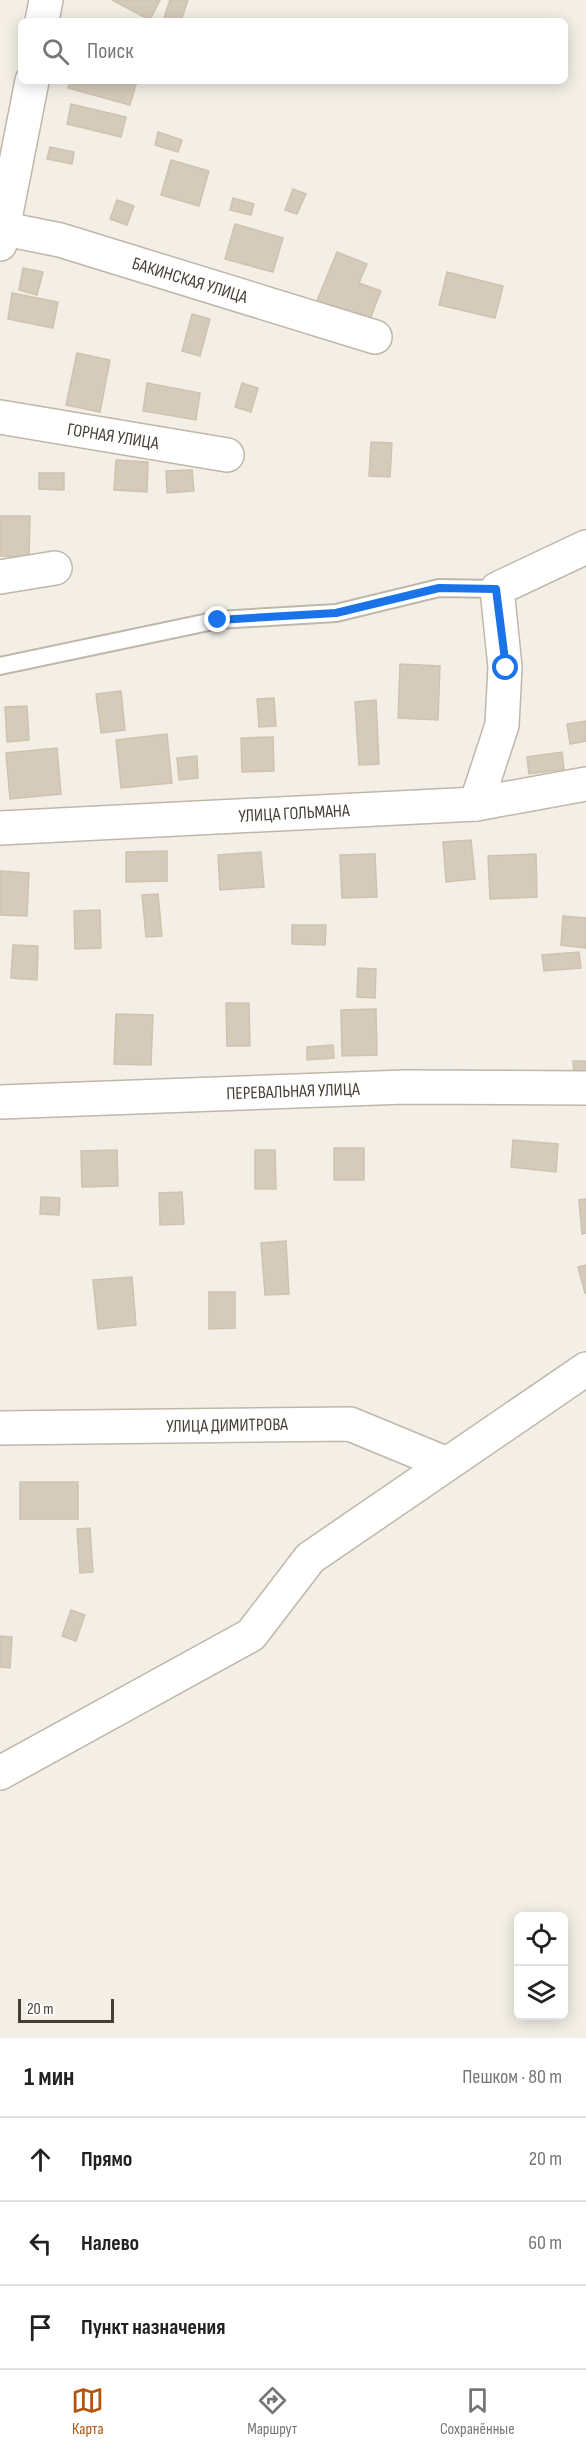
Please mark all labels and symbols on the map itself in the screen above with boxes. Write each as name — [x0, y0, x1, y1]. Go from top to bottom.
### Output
street label: БАКИНСКАЯ УЛИЦА — [130, 253, 250, 308]
street label: ГОРНАЯ УЛИЦА — [66, 419, 161, 454]
route end — [204, 606, 230, 632]
route start — [492, 654, 518, 680]
street label: УЛИЦА ГОЛЬМАНА — [238, 800, 350, 827]
street label: ПЕРЕВАЛЬНАЯ УЛИЦА — [226, 1079, 360, 1104]
street label: УЛИЦА ДИМИТРОВА — [166, 1414, 288, 1437]
scale bar — [18, 1996, 114, 2024]

